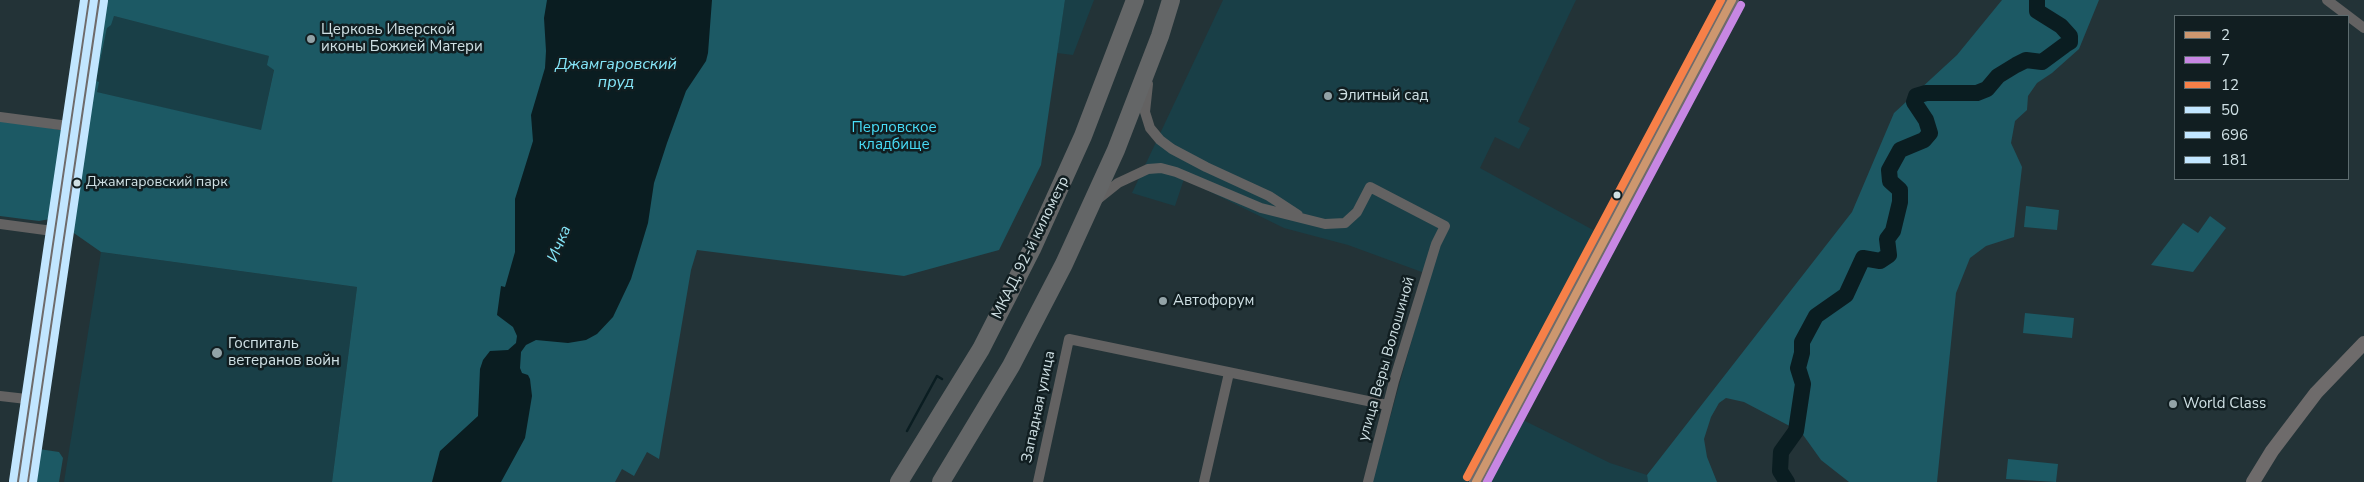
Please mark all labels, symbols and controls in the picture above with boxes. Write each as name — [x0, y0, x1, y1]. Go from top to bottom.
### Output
legend — [2174, 15, 2349, 180]
place label: Церковь Иверской иконы Божией Матери — [321, 21, 483, 56]
text: 2 — [2221, 25, 2230, 45]
marker: Церковь Иверской иконы Божией Матери — [305, 33, 317, 45]
text: 7 — [2221, 50, 2230, 70]
water label: Джамгаровский пруд — [555, 55, 677, 93]
text: 12 — [2221, 75, 2239, 95]
place label: Элитный сад — [1338, 87, 1428, 105]
marker: Элитный сад — [1322, 90, 1334, 102]
text: 50 — [2221, 100, 2239, 120]
park label: Перловское кладбище — [851, 119, 937, 154]
text: 696 — [2221, 125, 2248, 145]
text: 181 — [2221, 150, 2248, 170]
street label: МКАД, 92-й километр — [989, 174, 1073, 322]
place label: Джамгаровский парк — [86, 175, 227, 191]
marker: Джамгаровский парк — [72, 178, 82, 188]
unlabelled marker — [1612, 190, 1622, 200]
water label: Ичка — [544, 223, 576, 265]
street label: улица Веры Волошиной — [1355, 275, 1419, 443]
place label: Автофорум — [1173, 292, 1254, 310]
marker: Автофорум — [1157, 295, 1169, 307]
place label: Госпиталь ветеранов войн — [228, 335, 340, 370]
marker: Госпиталь ветеранов войн — [210, 346, 224, 360]
street label: Западная улица — [1018, 349, 1060, 465]
place label: World Class — [2183, 395, 2266, 413]
marker: World Class — [2167, 398, 2179, 410]

